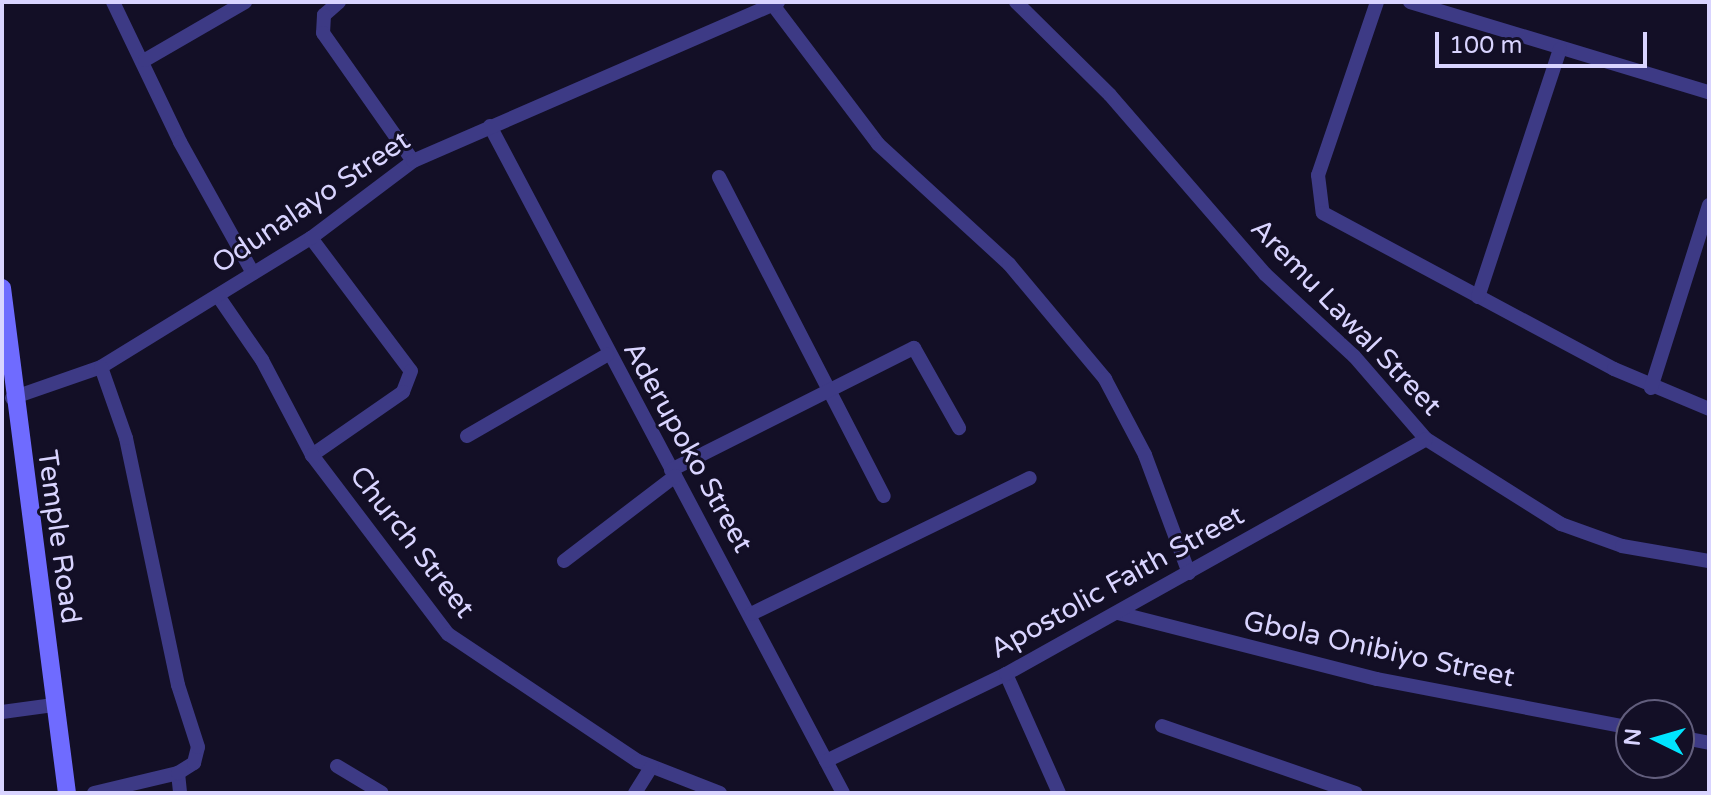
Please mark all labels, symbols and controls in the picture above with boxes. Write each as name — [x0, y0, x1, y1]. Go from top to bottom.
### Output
scale bar — [1439, 16, 1651, 66]
text: 100 m — [1449, 31, 1523, 60]
street label: Odunalayo Street — [206, 123, 416, 281]
street label: Aremu Lawal Street — [1243, 212, 1449, 422]
street label: Aderupoko Street — [616, 336, 760, 558]
street label: Temple Road — [30, 448, 88, 626]
street label: Church Street — [342, 460, 482, 624]
street label: Apostolic Faith Street — [984, 498, 1250, 666]
street label: Gbola Onibiyo Street — [1240, 604, 1518, 694]
north arrow — [1615, 699, 1695, 779]
text: N — [1619, 727, 1647, 747]

